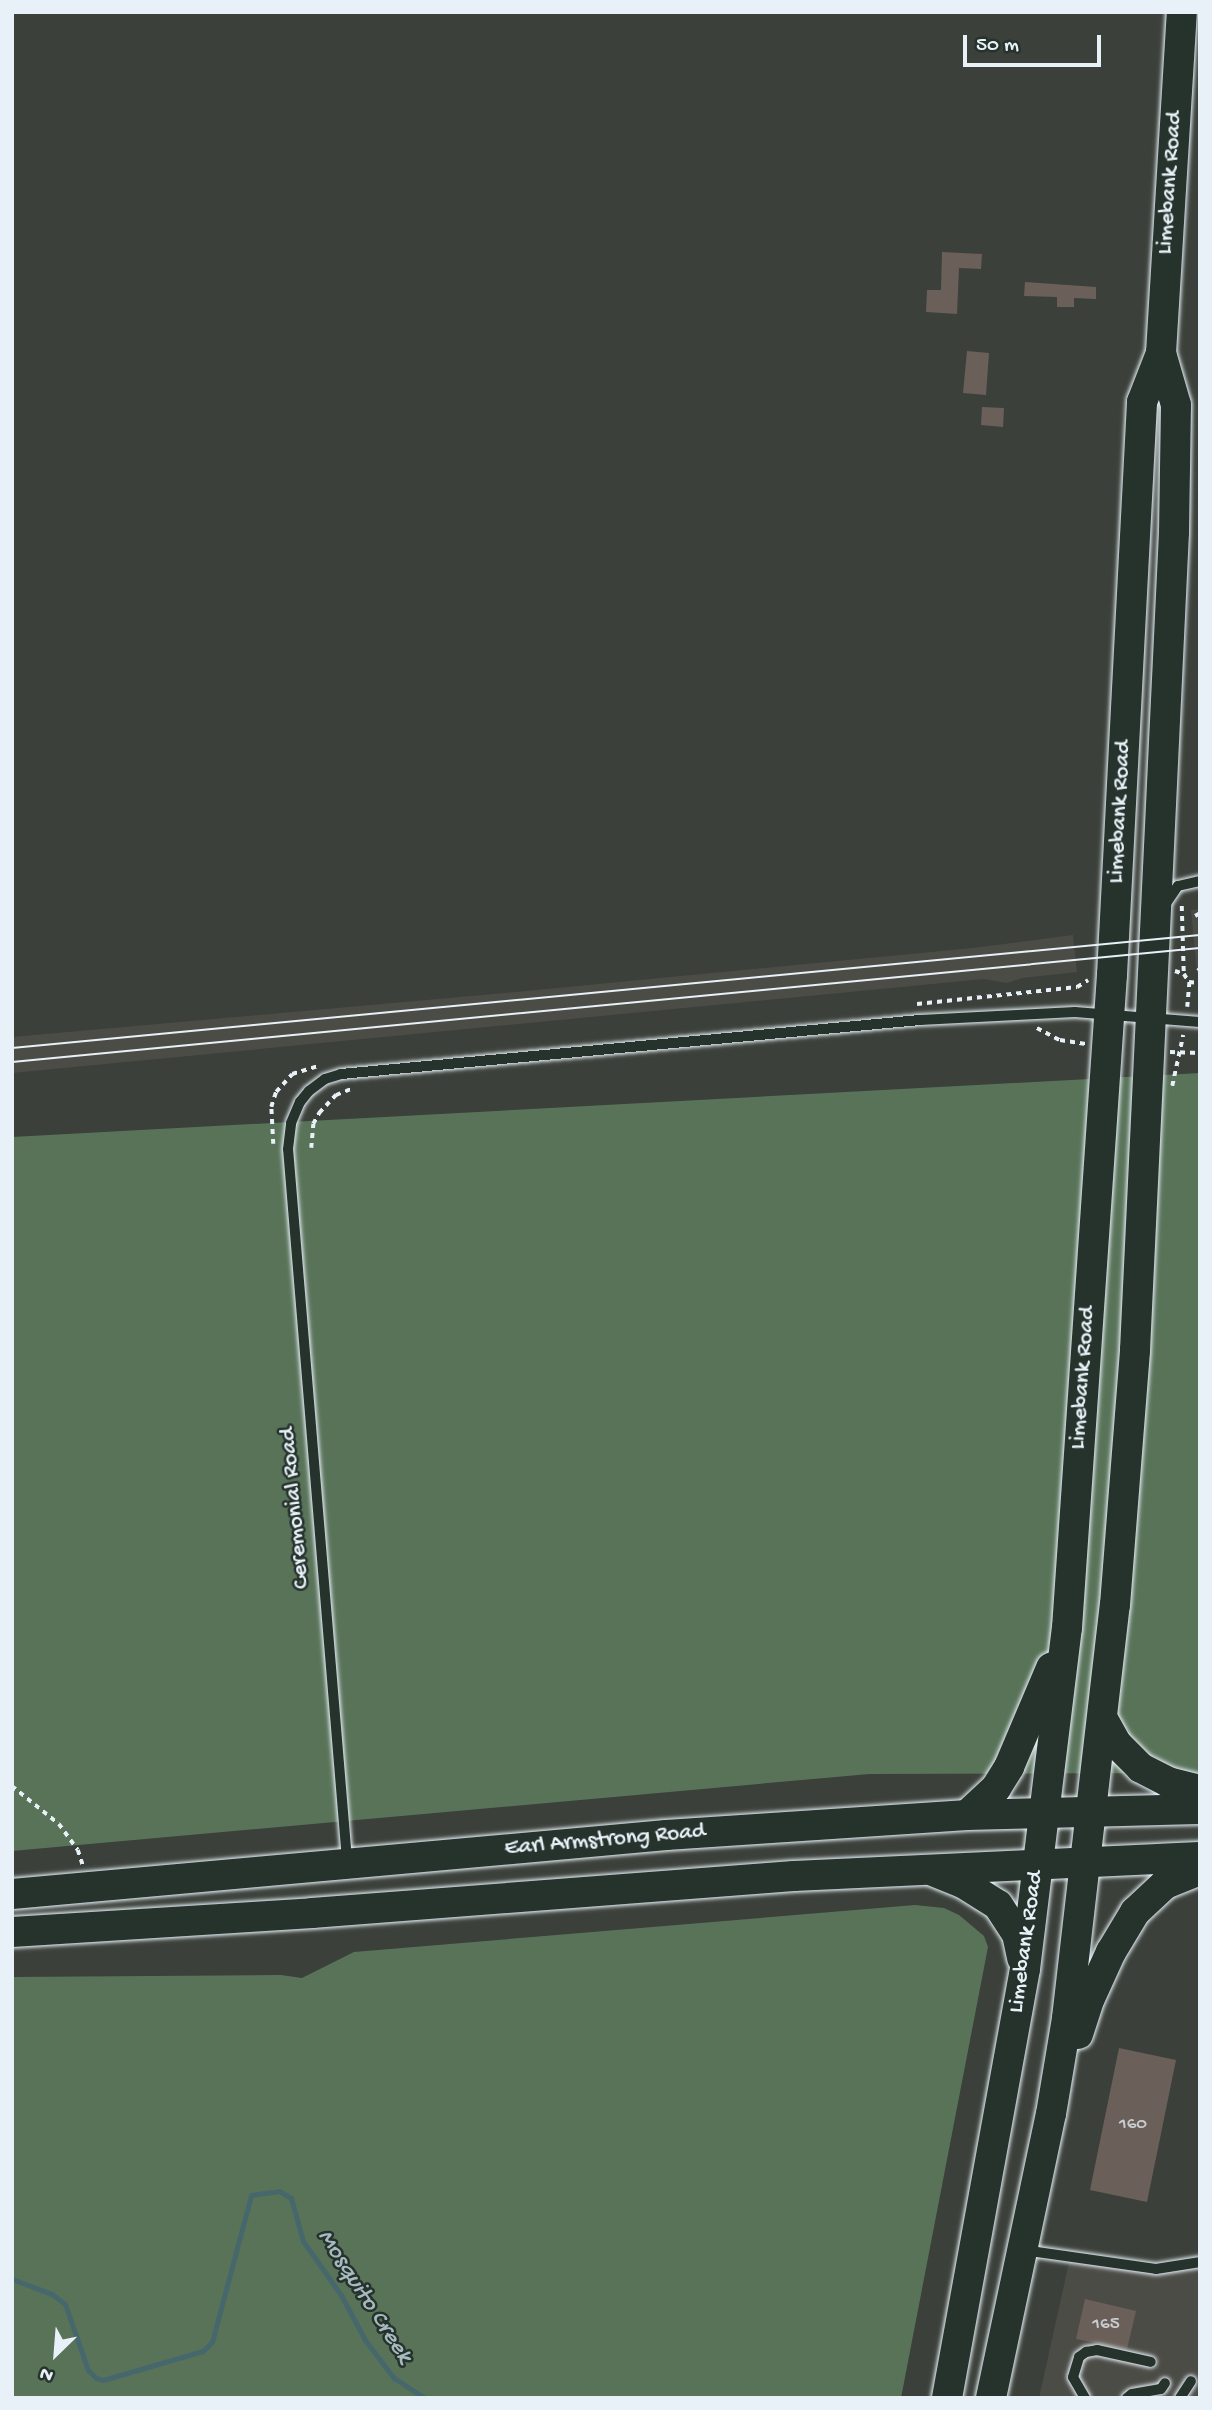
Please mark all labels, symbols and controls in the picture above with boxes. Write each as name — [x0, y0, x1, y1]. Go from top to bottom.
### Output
scale bar — [967, 21, 1105, 65]
text: 50 m — [976, 34, 1019, 59]
street label: Limebank Road — [1152, 111, 1190, 255]
street label: Limebank Road — [1103, 740, 1139, 884]
street label: Limebank Road — [1065, 1306, 1103, 1450]
street label: Ceremonial Road — [275, 1426, 317, 1590]
street label: Earl Armstrong Road — [503, 1818, 707, 1864]
street label: Limebank Road — [1003, 1869, 1051, 2015]
house number: 160 — [1119, 2114, 1147, 2136]
water label: Mosquito Creek — [310, 2225, 418, 2369]
house number: 165 — [1092, 2314, 1120, 2336]
north arrow — [21, 2319, 91, 2389]
text: N — [36, 2360, 57, 2387]

